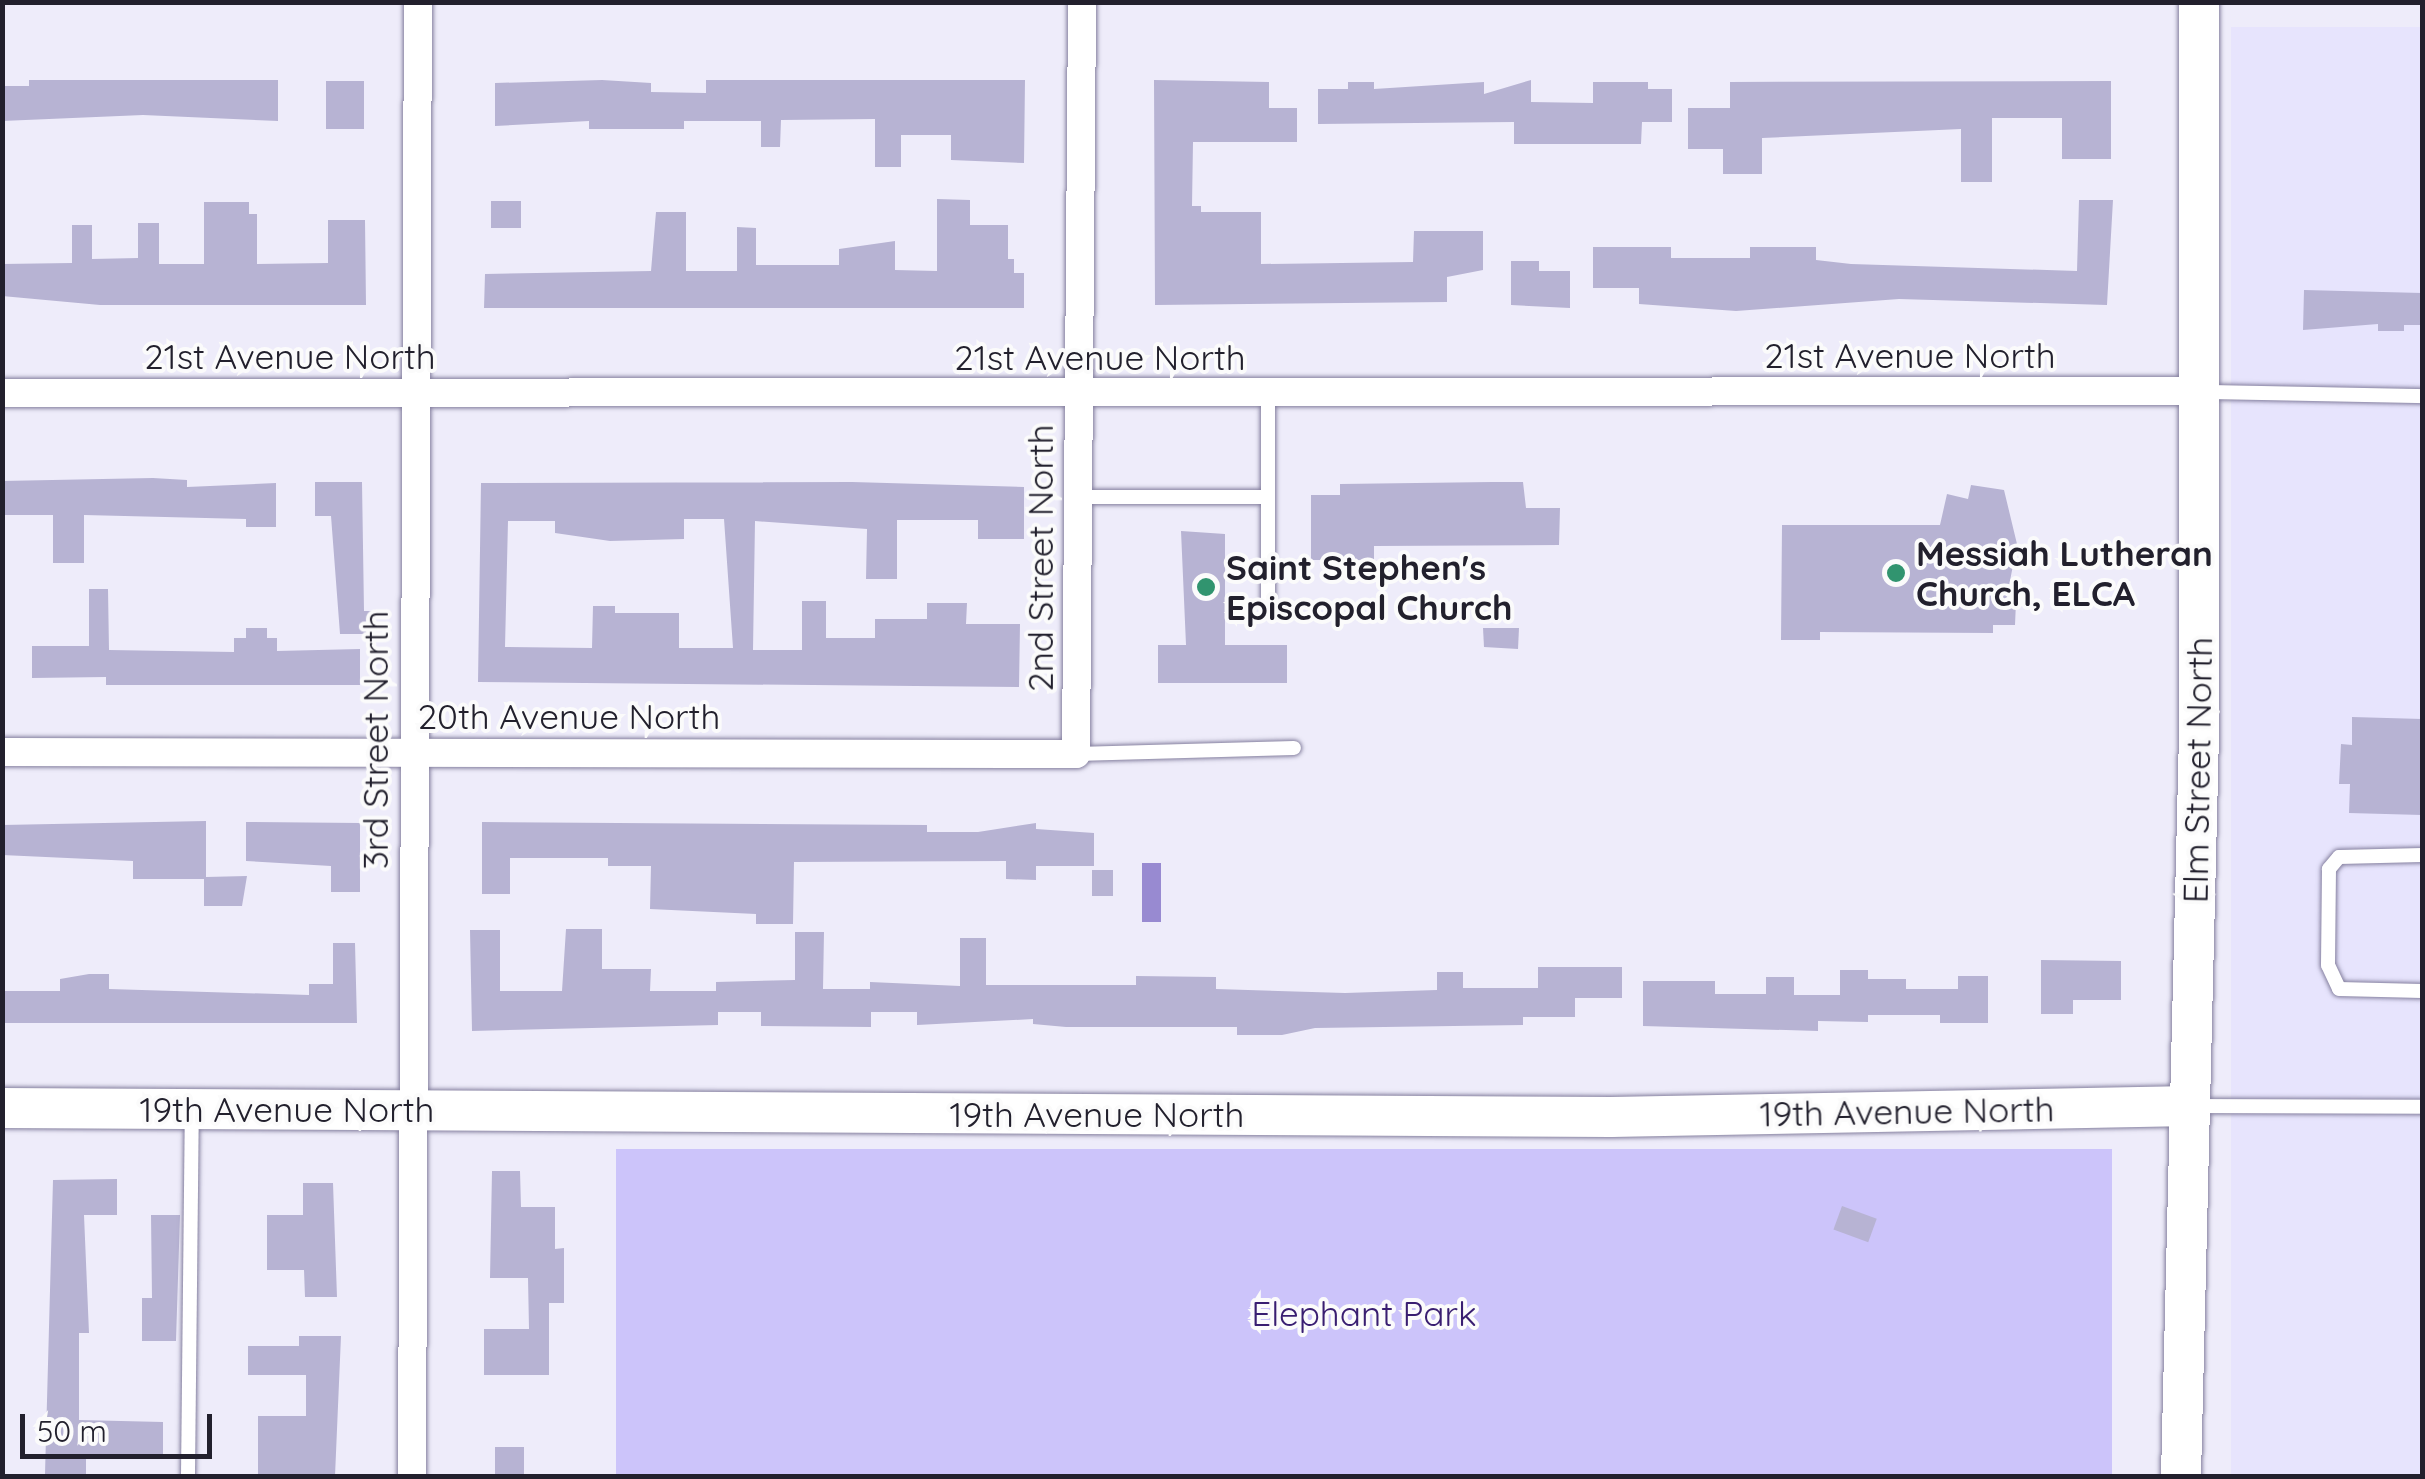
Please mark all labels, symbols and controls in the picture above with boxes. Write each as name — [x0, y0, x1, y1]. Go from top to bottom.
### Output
street label: 21st Avenue North — [1764, 334, 2056, 376]
street label: 21st Avenue North — [144, 335, 436, 377]
street label: 21st Avenue North — [954, 336, 1246, 378]
street label: 2nd Street North — [1019, 424, 1061, 692]
place label: Messiah Lutheran Church, ELCA — [1916, 532, 2213, 614]
place label: Saint Stephen's Episcopal Church — [1226, 546, 1513, 628]
marker: Messiah Lutheran Church, ELCA — [1885, 562, 1907, 584]
marker: Saint Stephen's Episcopal Church — [1195, 576, 1217, 598]
street label: 3rd Street North — [354, 611, 396, 869]
street label: Elm Street North — [2174, 636, 2220, 904]
street label: 20th Avenue North — [418, 695, 720, 737]
street label: 19th Avenue North — [1759, 1087, 2055, 1135]
street label: 19th Avenue North — [140, 1088, 434, 1130]
street label: 19th Avenue North — [950, 1093, 1244, 1135]
park label: Elephant Park — [1251, 1292, 1477, 1334]
scale bar — [25, 1394, 218, 1456]
text: 50 m — [37, 1412, 107, 1450]

